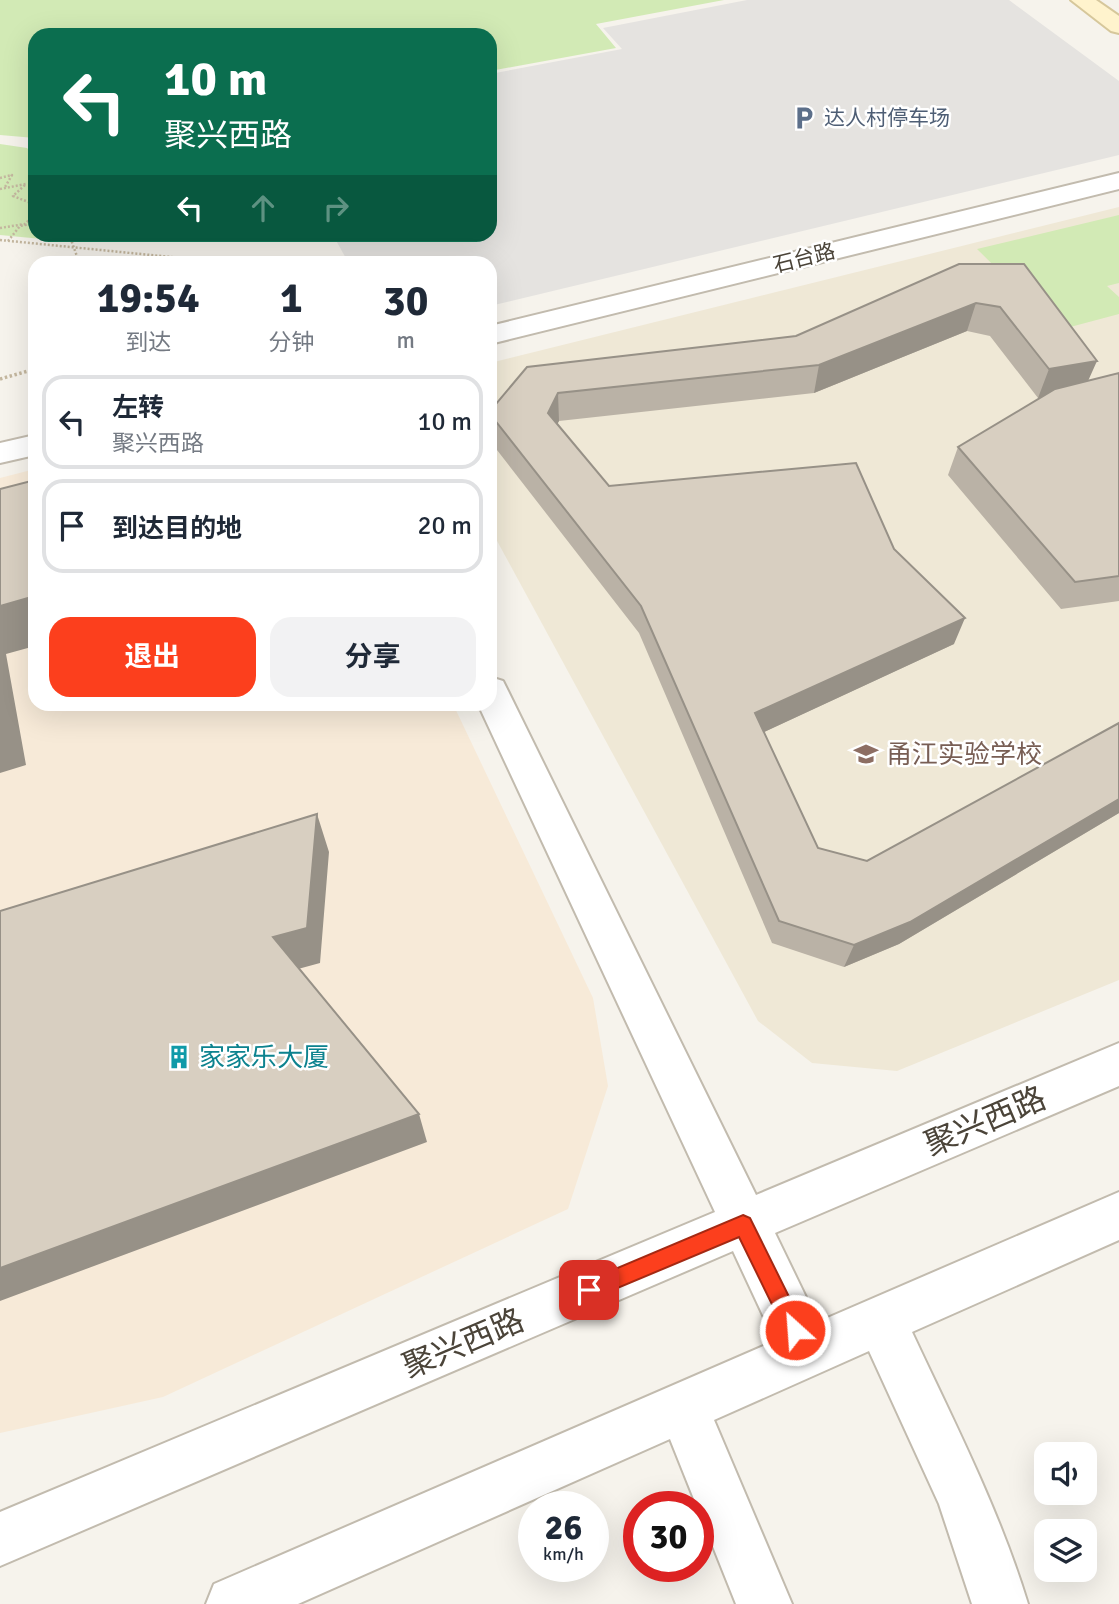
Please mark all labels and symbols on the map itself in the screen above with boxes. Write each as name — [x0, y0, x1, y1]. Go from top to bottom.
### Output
parking icon: 达人村停车场 — [790, 104, 818, 132]
place label: 达人村停车场 — [824, 105, 950, 131]
street label: 石台路 — [770, 238, 838, 278]
place label: 甬江实验学校 — [886, 739, 1042, 771]
school or university icon: 甬江实验学校 — [852, 740, 880, 768]
place label: 家家乐大厦 — [199, 1042, 329, 1074]
building icon: 家家乐大厦 — [165, 1043, 193, 1071]
street label: 聚兴西路 — [919, 1079, 1052, 1164]
pin — [559, 1260, 619, 1320]
position arrow — [758, 1293, 832, 1367]
street label: 聚兴西路 — [397, 1301, 530, 1386]
speed limit sign: 30 — [623, 1491, 714, 1582]

